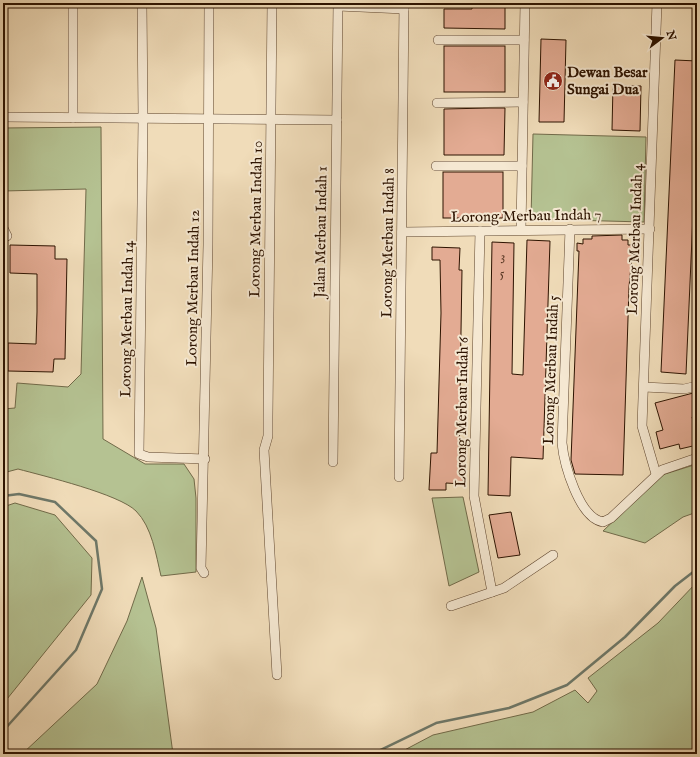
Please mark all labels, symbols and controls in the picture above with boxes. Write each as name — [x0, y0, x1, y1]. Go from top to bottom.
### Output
north arrow — [642, 18, 682, 58]
text: N — [662, 28, 679, 42]
place label: Dewan Besar Sungai Dua — [567, 63, 648, 99]
public building icon: Dewan Besar Sungai Dua — [542, 70, 564, 92]
street label: Lorong Merbau Indah 10 — [245, 140, 267, 298]
street label: Lorong Merbau Indah 4 — [623, 162, 647, 315]
street label: Jalan Merbau Indah 1 — [310, 166, 332, 300]
street label: Lorong Merbau Indah 8 — [377, 168, 399, 318]
street label: Lorong Merbau Indah 7 — [450, 205, 602, 227]
street label: Lorong Merbau Indah 12 — [182, 210, 204, 366]
street label: Lorong Merbau Indah 14 — [116, 240, 138, 398]
house number: 3 — [501, 248, 506, 265]
house number: 5 — [500, 265, 505, 282]
street label: Lorong Merbau Indah 5 — [539, 294, 563, 445]
street label: Lorong Merbau Indah 6 — [451, 336, 473, 487]

